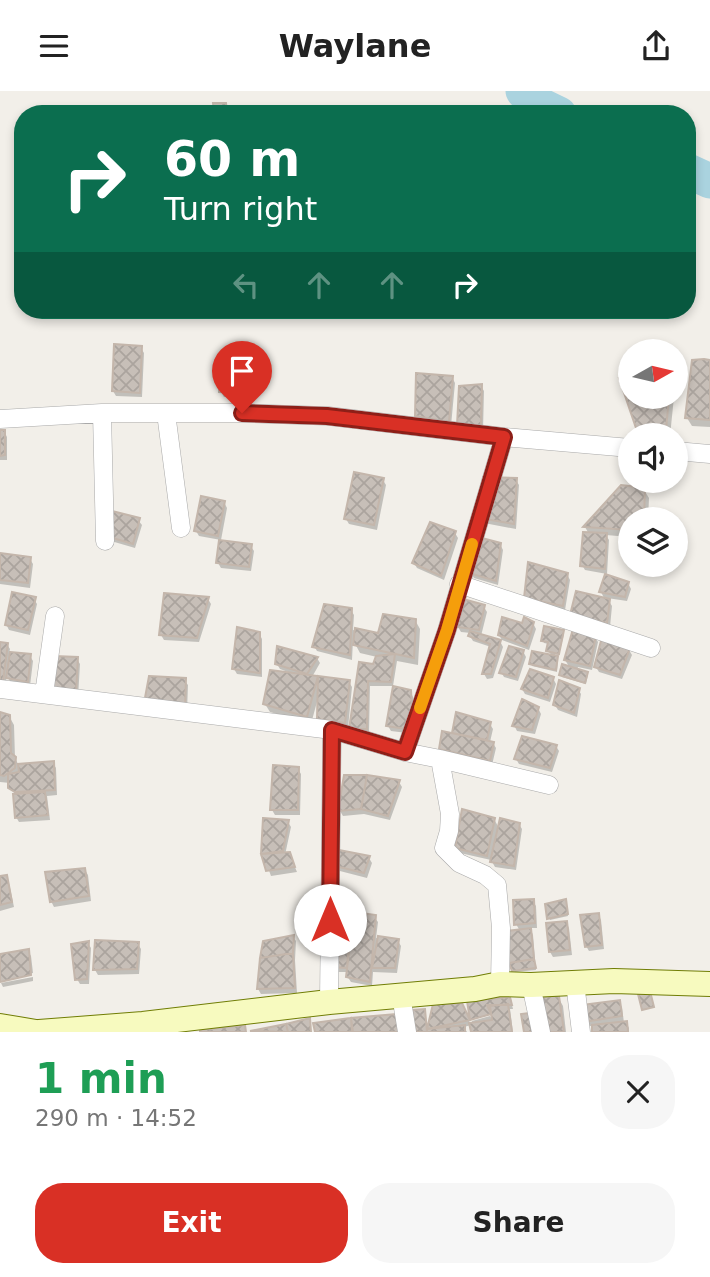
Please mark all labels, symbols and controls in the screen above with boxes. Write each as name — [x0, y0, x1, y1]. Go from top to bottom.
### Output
icon: menu — [35, 27, 73, 65]
text: Waylane — [279, 27, 431, 65]
icon: share — [637, 27, 675, 65]
text: 60 m — [164, 131, 300, 188]
icon: right — [49, 133, 140, 224]
text: Turn right — [164, 190, 317, 228]
icon: left — [227, 266, 265, 304]
icon: ahead — [300, 266, 338, 304]
icon: ahead — [373, 266, 411, 304]
icon: right — [446, 266, 484, 304]
north arrow — [618, 339, 688, 409]
map controls — [618, 339, 688, 577]
pin — [212, 341, 272, 413]
icon: arrive — [223, 352, 261, 390]
button: sound — [618, 423, 688, 493]
button: layers — [618, 507, 688, 577]
position arrow — [293, 883, 367, 957]
text: 1 min — [35, 1054, 167, 1103]
button: close — [601, 1055, 675, 1129]
text: 290 m · 14:52 — [35, 1105, 197, 1131]
button: Exit — [35, 1183, 348, 1263]
button: Share — [362, 1183, 675, 1263]

